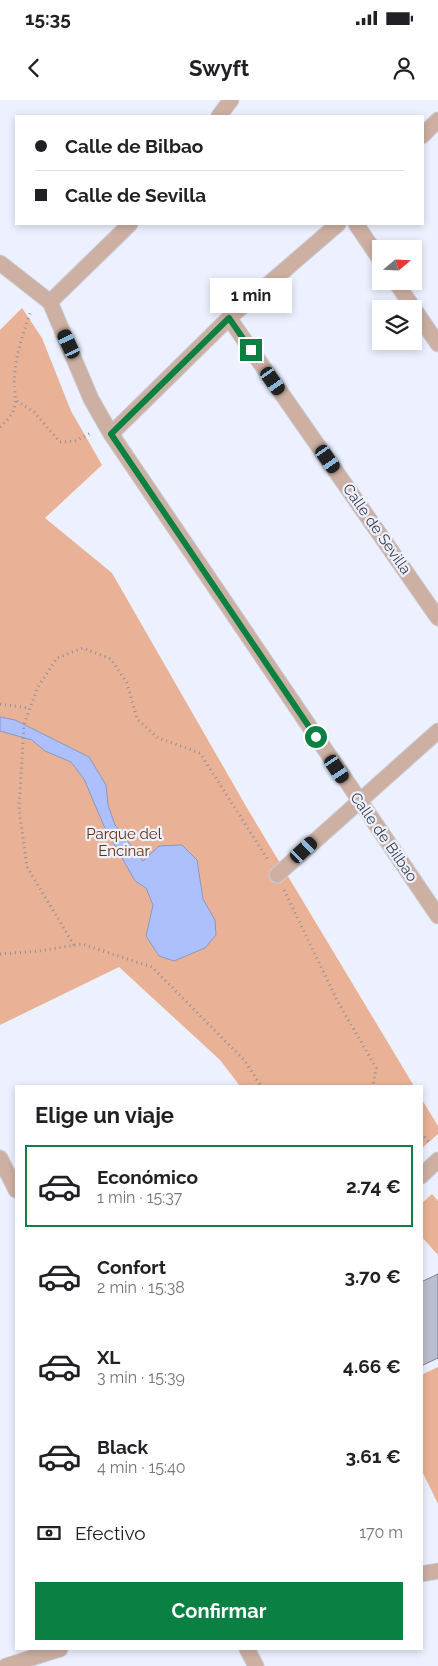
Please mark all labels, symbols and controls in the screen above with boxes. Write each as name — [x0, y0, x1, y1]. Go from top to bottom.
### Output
text: 15:35 — [25, 7, 71, 29]
icon: back — [20, 54, 48, 82]
icon: person — [390, 54, 418, 82]
text: Swyft — [189, 55, 249, 81]
text: Calle de Bilbao — [65, 135, 203, 157]
text: Calle de Sevilla — [65, 184, 206, 206]
north arrow — [372, 240, 422, 290]
map controls — [372, 240, 422, 350]
callout: 1 min — [210, 278, 292, 312]
text: 1 min — [231, 286, 271, 305]
button: layers — [372, 300, 422, 350]
car — [55, 327, 82, 361]
route end — [240, 339, 262, 361]
car — [258, 364, 287, 398]
car — [313, 442, 342, 476]
street label: Calle de Sevilla — [339, 480, 415, 578]
route start — [305, 726, 327, 748]
car — [322, 752, 351, 786]
street label: Calle de Bilbao — [347, 789, 421, 885]
park label: Parque del Encinar — [86, 825, 163, 860]
car — [287, 834, 320, 866]
text: Elige un viaje — [35, 1102, 174, 1128]
icon: car — [37, 1164, 82, 1209]
text: Económico — [97, 1166, 198, 1188]
text: 2.74 € — [346, 1175, 401, 1197]
text: 1 min · 15:37 — [97, 1188, 182, 1207]
icon: car — [37, 1254, 82, 1299]
text: Confort — [97, 1256, 166, 1278]
text: 3.70 € — [344, 1265, 401, 1287]
text: 2 min · 15:38 — [97, 1278, 185, 1297]
icon: car — [37, 1344, 82, 1389]
text: XL — [97, 1346, 120, 1368]
text: 4.66 € — [343, 1355, 401, 1377]
text: 3 min · 15:39 — [97, 1368, 185, 1387]
icon: car — [37, 1434, 82, 1479]
text: Black — [97, 1436, 148, 1458]
text: 3.61 € — [345, 1445, 401, 1467]
text: 4 min · 15:40 — [97, 1458, 186, 1477]
icon: cash — [35, 1519, 63, 1547]
text: Efectivo — [75, 1522, 146, 1544]
text: 170 m — [359, 1523, 403, 1542]
button: Confirmar — [35, 1582, 403, 1640]

